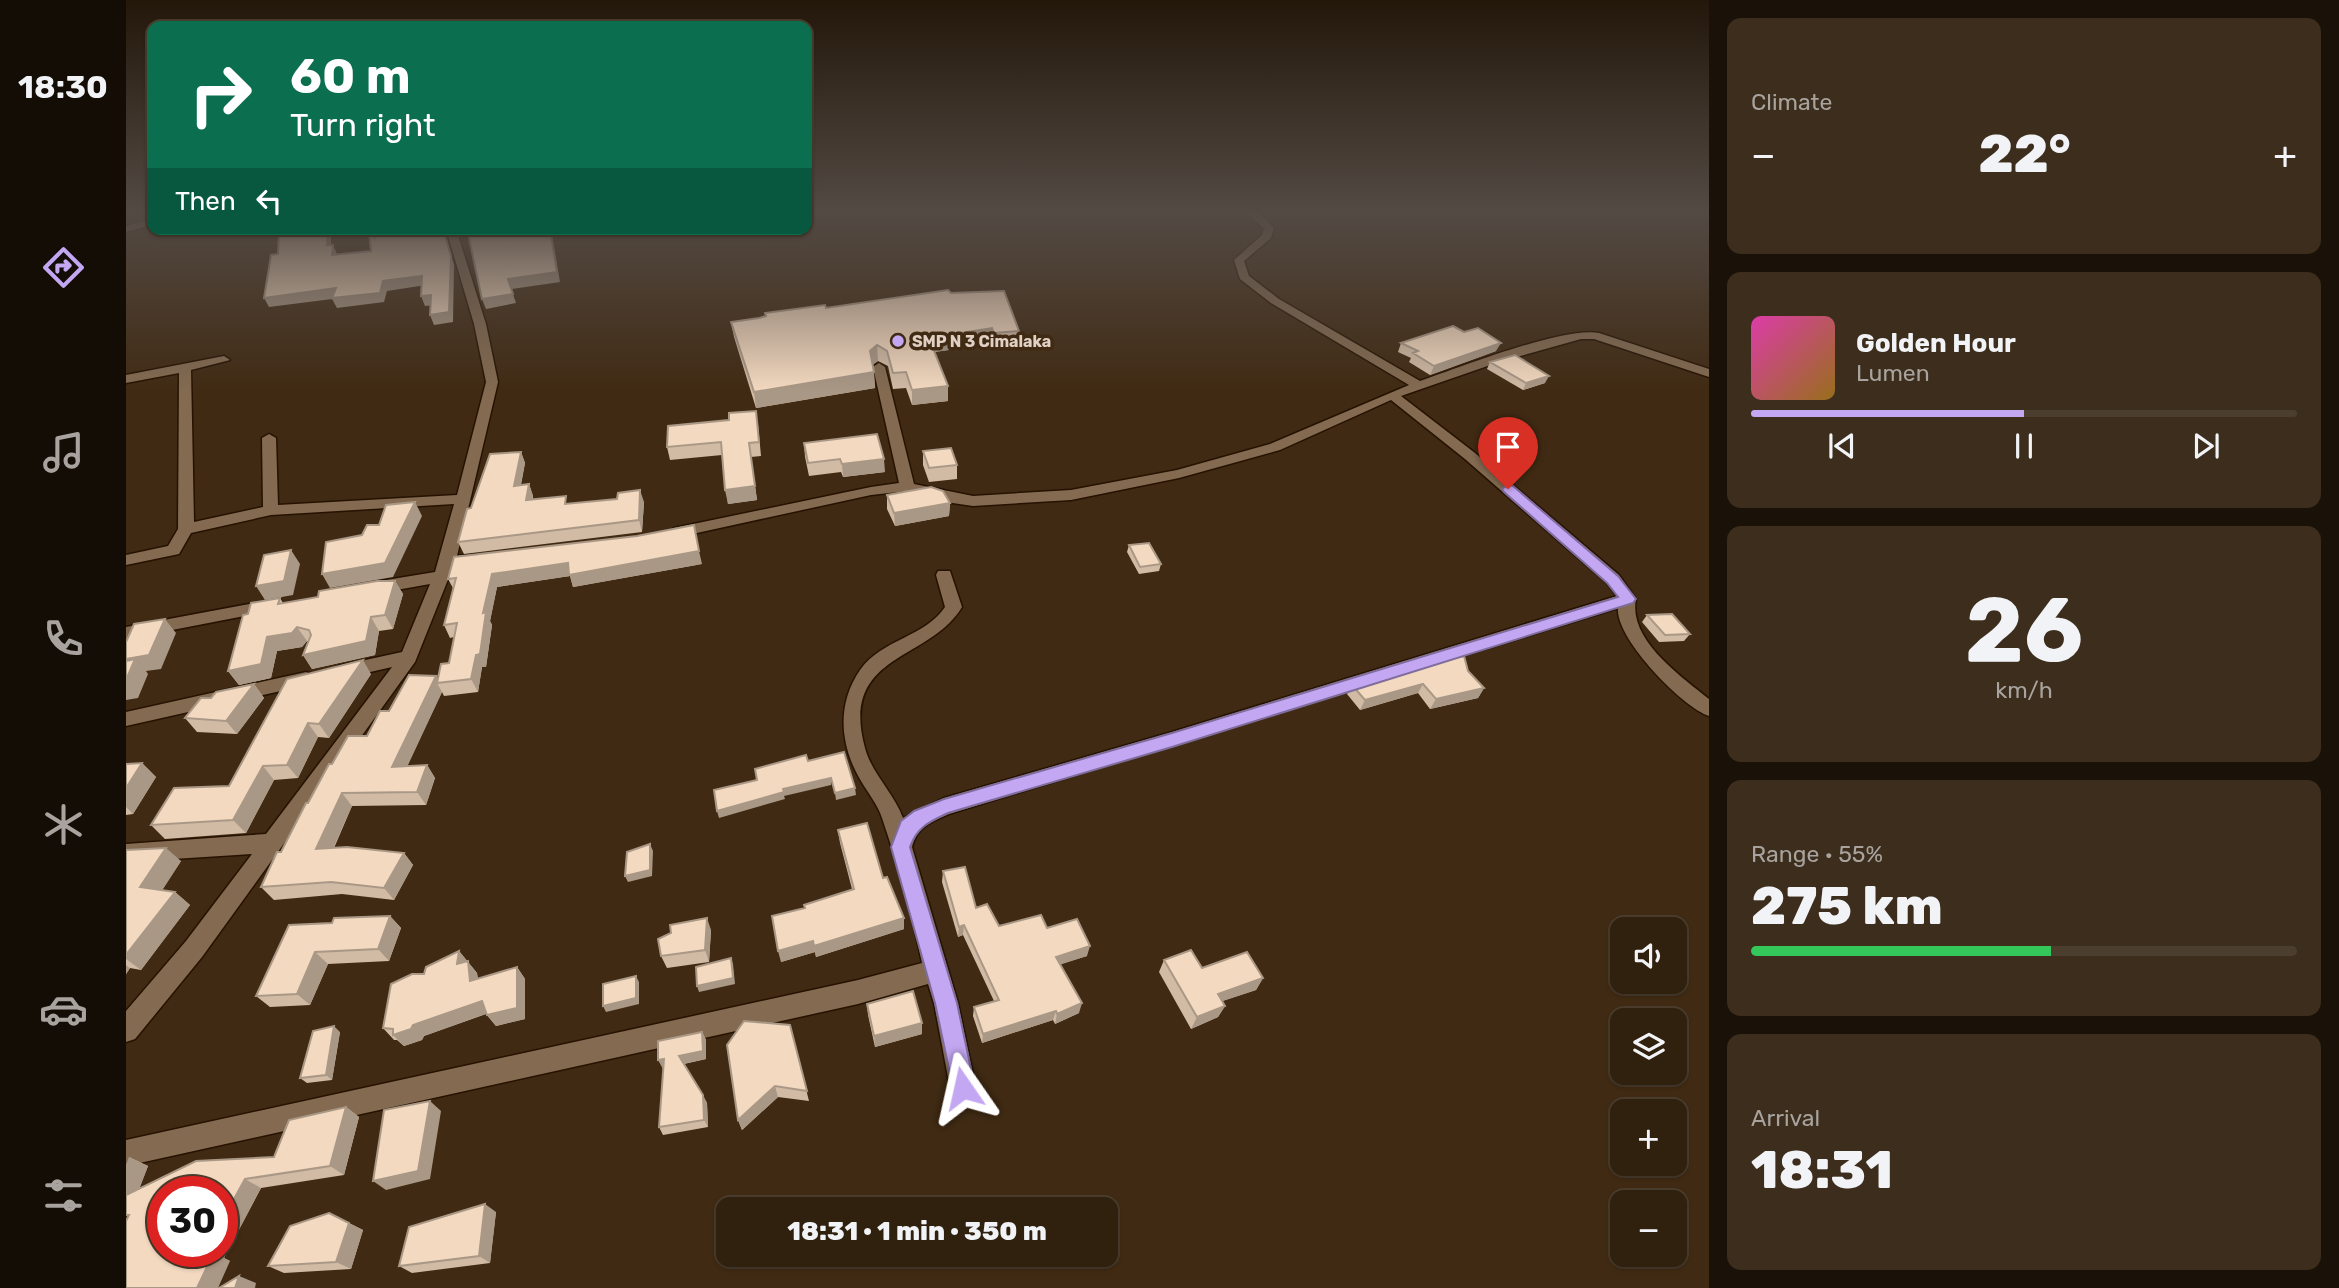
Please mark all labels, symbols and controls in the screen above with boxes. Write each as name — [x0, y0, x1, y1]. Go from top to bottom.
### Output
text: 60 m — [290, 47, 411, 105]
icon: right — [175, 49, 266, 140]
text: 18:30 — [18, 68, 108, 106]
text: Climate — [1751, 88, 1832, 116]
text: Turn right — [290, 106, 435, 144]
text: 22° — [1978, 123, 2071, 185]
text: − — [1751, 132, 1776, 178]
text: + — [2273, 132, 2297, 178]
icon: left — [250, 182, 288, 220]
text: Then — [175, 186, 236, 217]
icon: directions — [39, 243, 88, 292]
text: Golden Hour — [1856, 328, 2016, 359]
place label: SMP N 3 Cimalaka — [912, 332, 1051, 351]
marker: SMP N 3 Cimalaka — [890, 333, 906, 349]
text: Lumen — [1856, 359, 1930, 387]
pin — [1478, 417, 1538, 489]
icon: previous — [1823, 427, 1861, 465]
icon: pause — [2005, 427, 2043, 465]
icon: next — [2187, 427, 2225, 465]
icon: music — [39, 428, 88, 477]
icon: arrive — [1489, 428, 1527, 466]
text: 26 — [1965, 576, 2083, 684]
icon: phone — [39, 614, 88, 663]
text: km/h — [1995, 676, 2053, 704]
icon: climate — [39, 800, 88, 849]
text: Range · 55% — [1751, 840, 1883, 868]
text: 275 km — [1751, 875, 1943, 937]
map controls — [1610, 917, 1687, 1267]
button: sound — [1610, 917, 1687, 994]
icon: car — [39, 985, 88, 1034]
button: layers — [1610, 1008, 1687, 1085]
position arrow — [926, 1051, 1000, 1125]
button: + — [1610, 1099, 1687, 1176]
text: Arrival — [1751, 1104, 1820, 1132]
text: 18:31 — [1751, 1139, 1893, 1201]
icon: filters — [39, 1171, 88, 1220]
speed limit sign: 30 — [147, 1176, 238, 1267]
button: − — [1610, 1190, 1687, 1267]
text: 18:31 · 1 min · 350 m — [787, 1216, 1047, 1247]

